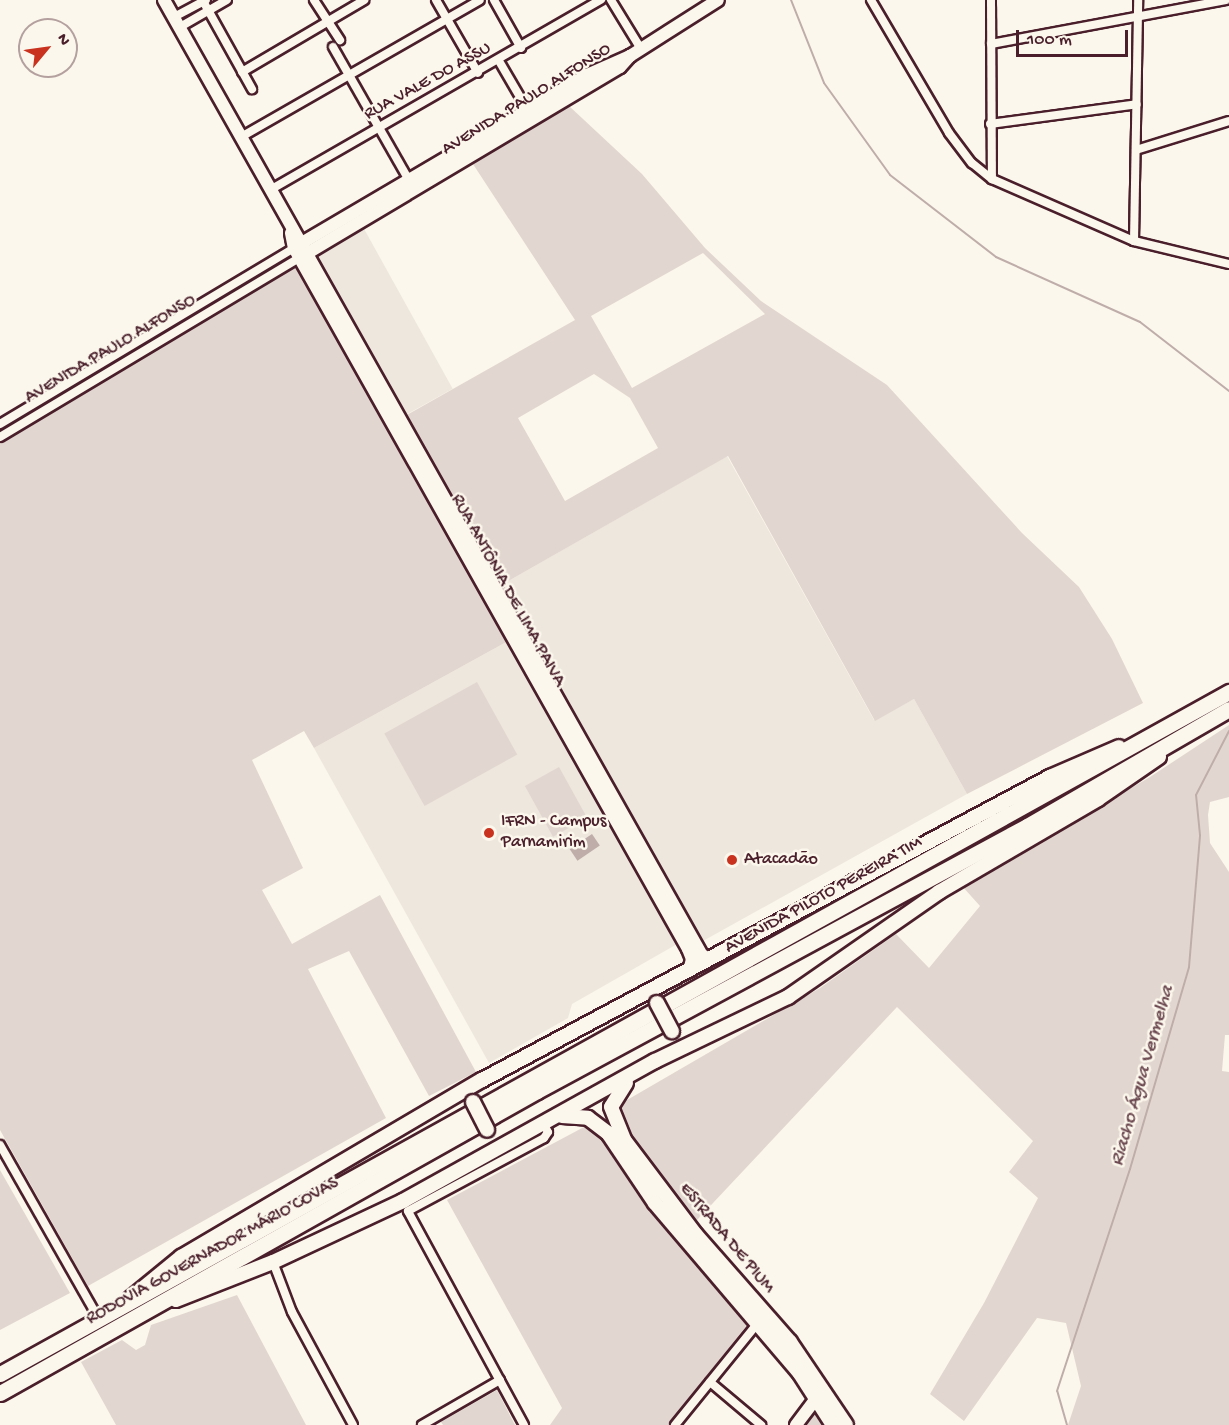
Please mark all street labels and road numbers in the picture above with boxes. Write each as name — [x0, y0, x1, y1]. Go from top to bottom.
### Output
street label: RUA VALE DO ASSU — [361, 38, 495, 126]
street label: AVENIDA PAULO ALFONSO — [438, 39, 616, 161]
street label: AVENIDA PAULO ALFONSO — [22, 290, 200, 410]
street label: RUA ANTÔNIA DE LIMA PAIVA — [445, 491, 569, 691]
street label: AVENIDA PILOTO PEREIRA TIM — [722, 833, 926, 959]
street label: RODOVIA GOVERNADOR MÁRIO COVAS — [83, 1173, 343, 1331]
street label: ESTRADA DE PIUM — [674, 1179, 778, 1299]

